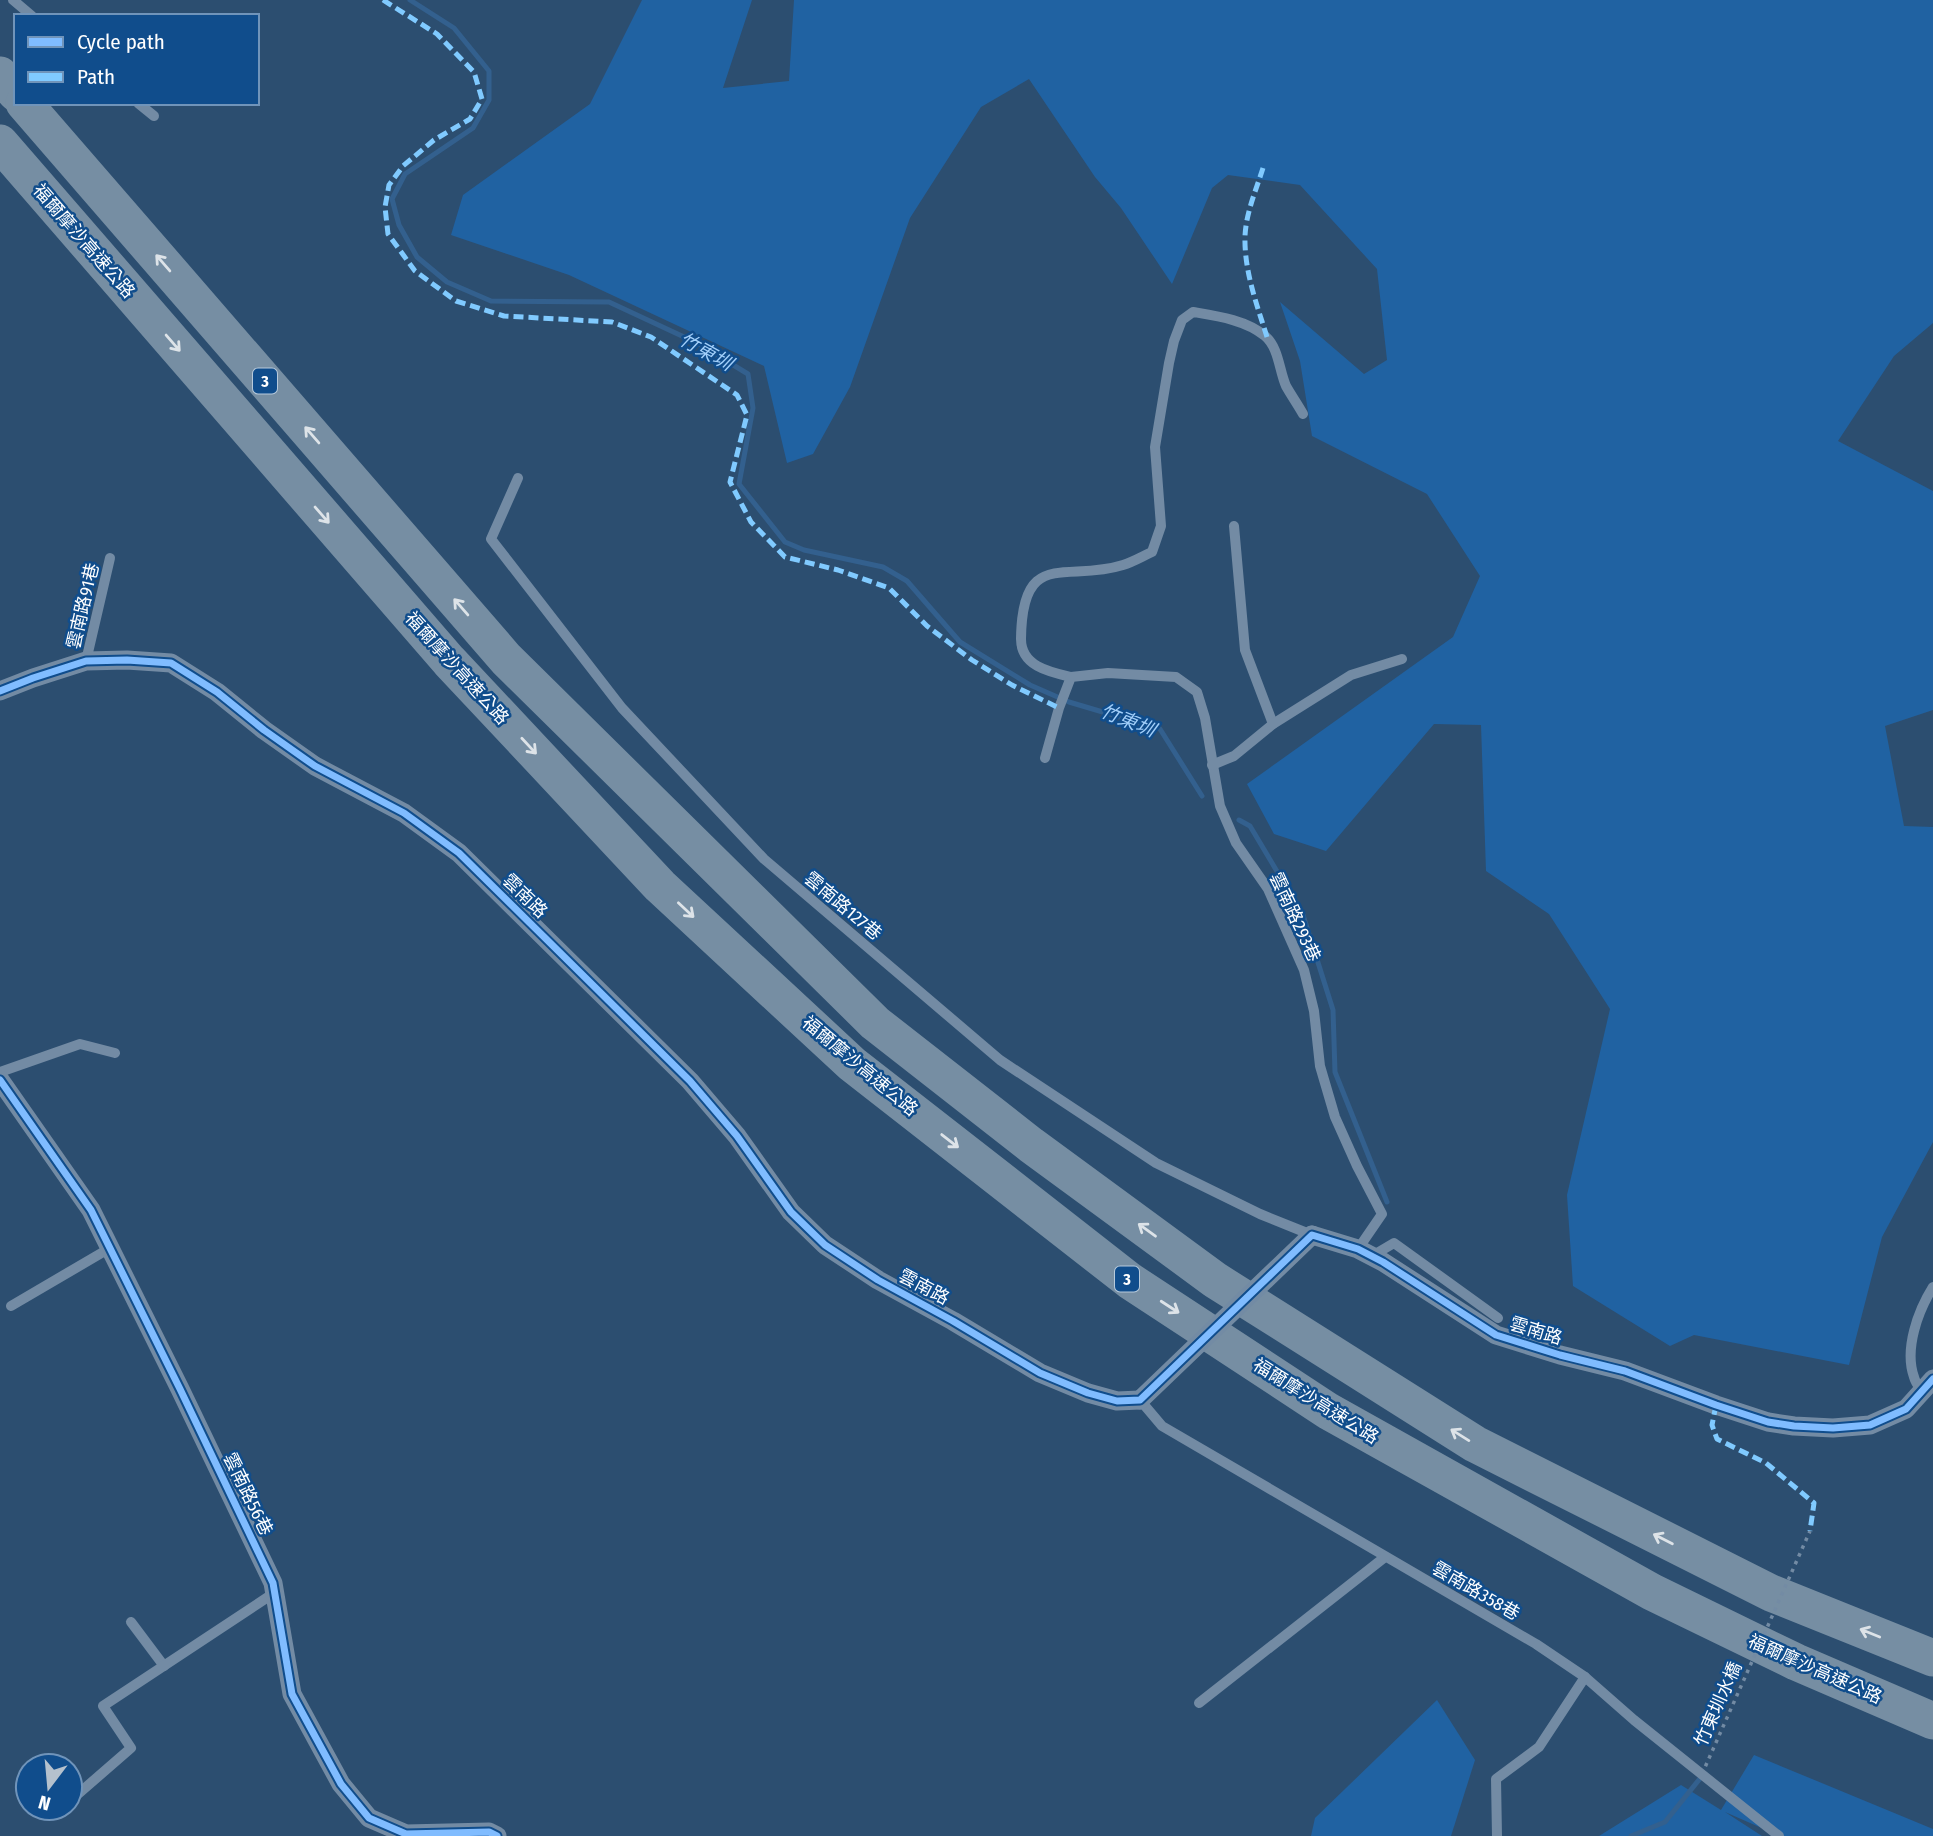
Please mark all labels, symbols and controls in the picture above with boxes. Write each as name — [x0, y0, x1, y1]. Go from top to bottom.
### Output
legend — [14, 14, 259, 105]
text: Cycle path — [77, 29, 165, 55]
text: Path — [77, 64, 115, 90]
street label: 福爾摩沙高速公路 — [28, 179, 140, 303]
one-way arrow — [155, 254, 171, 272]
water label: 竹東圳 — [675, 328, 739, 377]
one-way arrow — [165, 334, 181, 352]
road number: 3 — [253, 368, 277, 394]
one-way arrow — [304, 426, 320, 444]
one-way arrow — [314, 506, 330, 524]
street label: 雲南路91巷 — [62, 561, 104, 651]
one-way arrow — [453, 598, 469, 616]
street label: 福爾摩沙高速公路 — [401, 607, 513, 729]
water label: 竹東圳 — [1097, 699, 1161, 743]
one-way arrow — [520, 737, 537, 754]
street label: 雲南路127巷 — [800, 867, 886, 945]
street label: 雲南路 — [498, 869, 552, 923]
street label: 雲南路293巷 — [1265, 869, 1325, 965]
one-way arrow — [677, 902, 694, 919]
street label: 福爾摩沙高速公路 — [798, 1011, 922, 1121]
one-way arrow — [940, 1133, 958, 1148]
one-way arrow — [1138, 1223, 1157, 1237]
street label: 雲南路 — [895, 1265, 953, 1309]
road number: 3 — [1115, 1266, 1139, 1292]
one-way arrow — [1160, 1300, 1179, 1315]
street label: 雲南路 — [1507, 1313, 1565, 1349]
street label: 福爾摩沙高速公路 — [1249, 1354, 1383, 1448]
one-way arrow — [1451, 1428, 1471, 1442]
street label: 雲南路56巷 — [219, 1449, 277, 1539]
one-way arrow — [1653, 1531, 1674, 1545]
street label: 雲南路358巷 — [1428, 1557, 1524, 1625]
one-way arrow — [1859, 1625, 1881, 1638]
street label: 福爾摩沙高速公路 — [1745, 1630, 1885, 1708]
street label: 竹東圳水橋 — [1690, 1658, 1746, 1750]
north arrow — [14, 1752, 84, 1822]
text: N — [36, 1790, 53, 1815]

